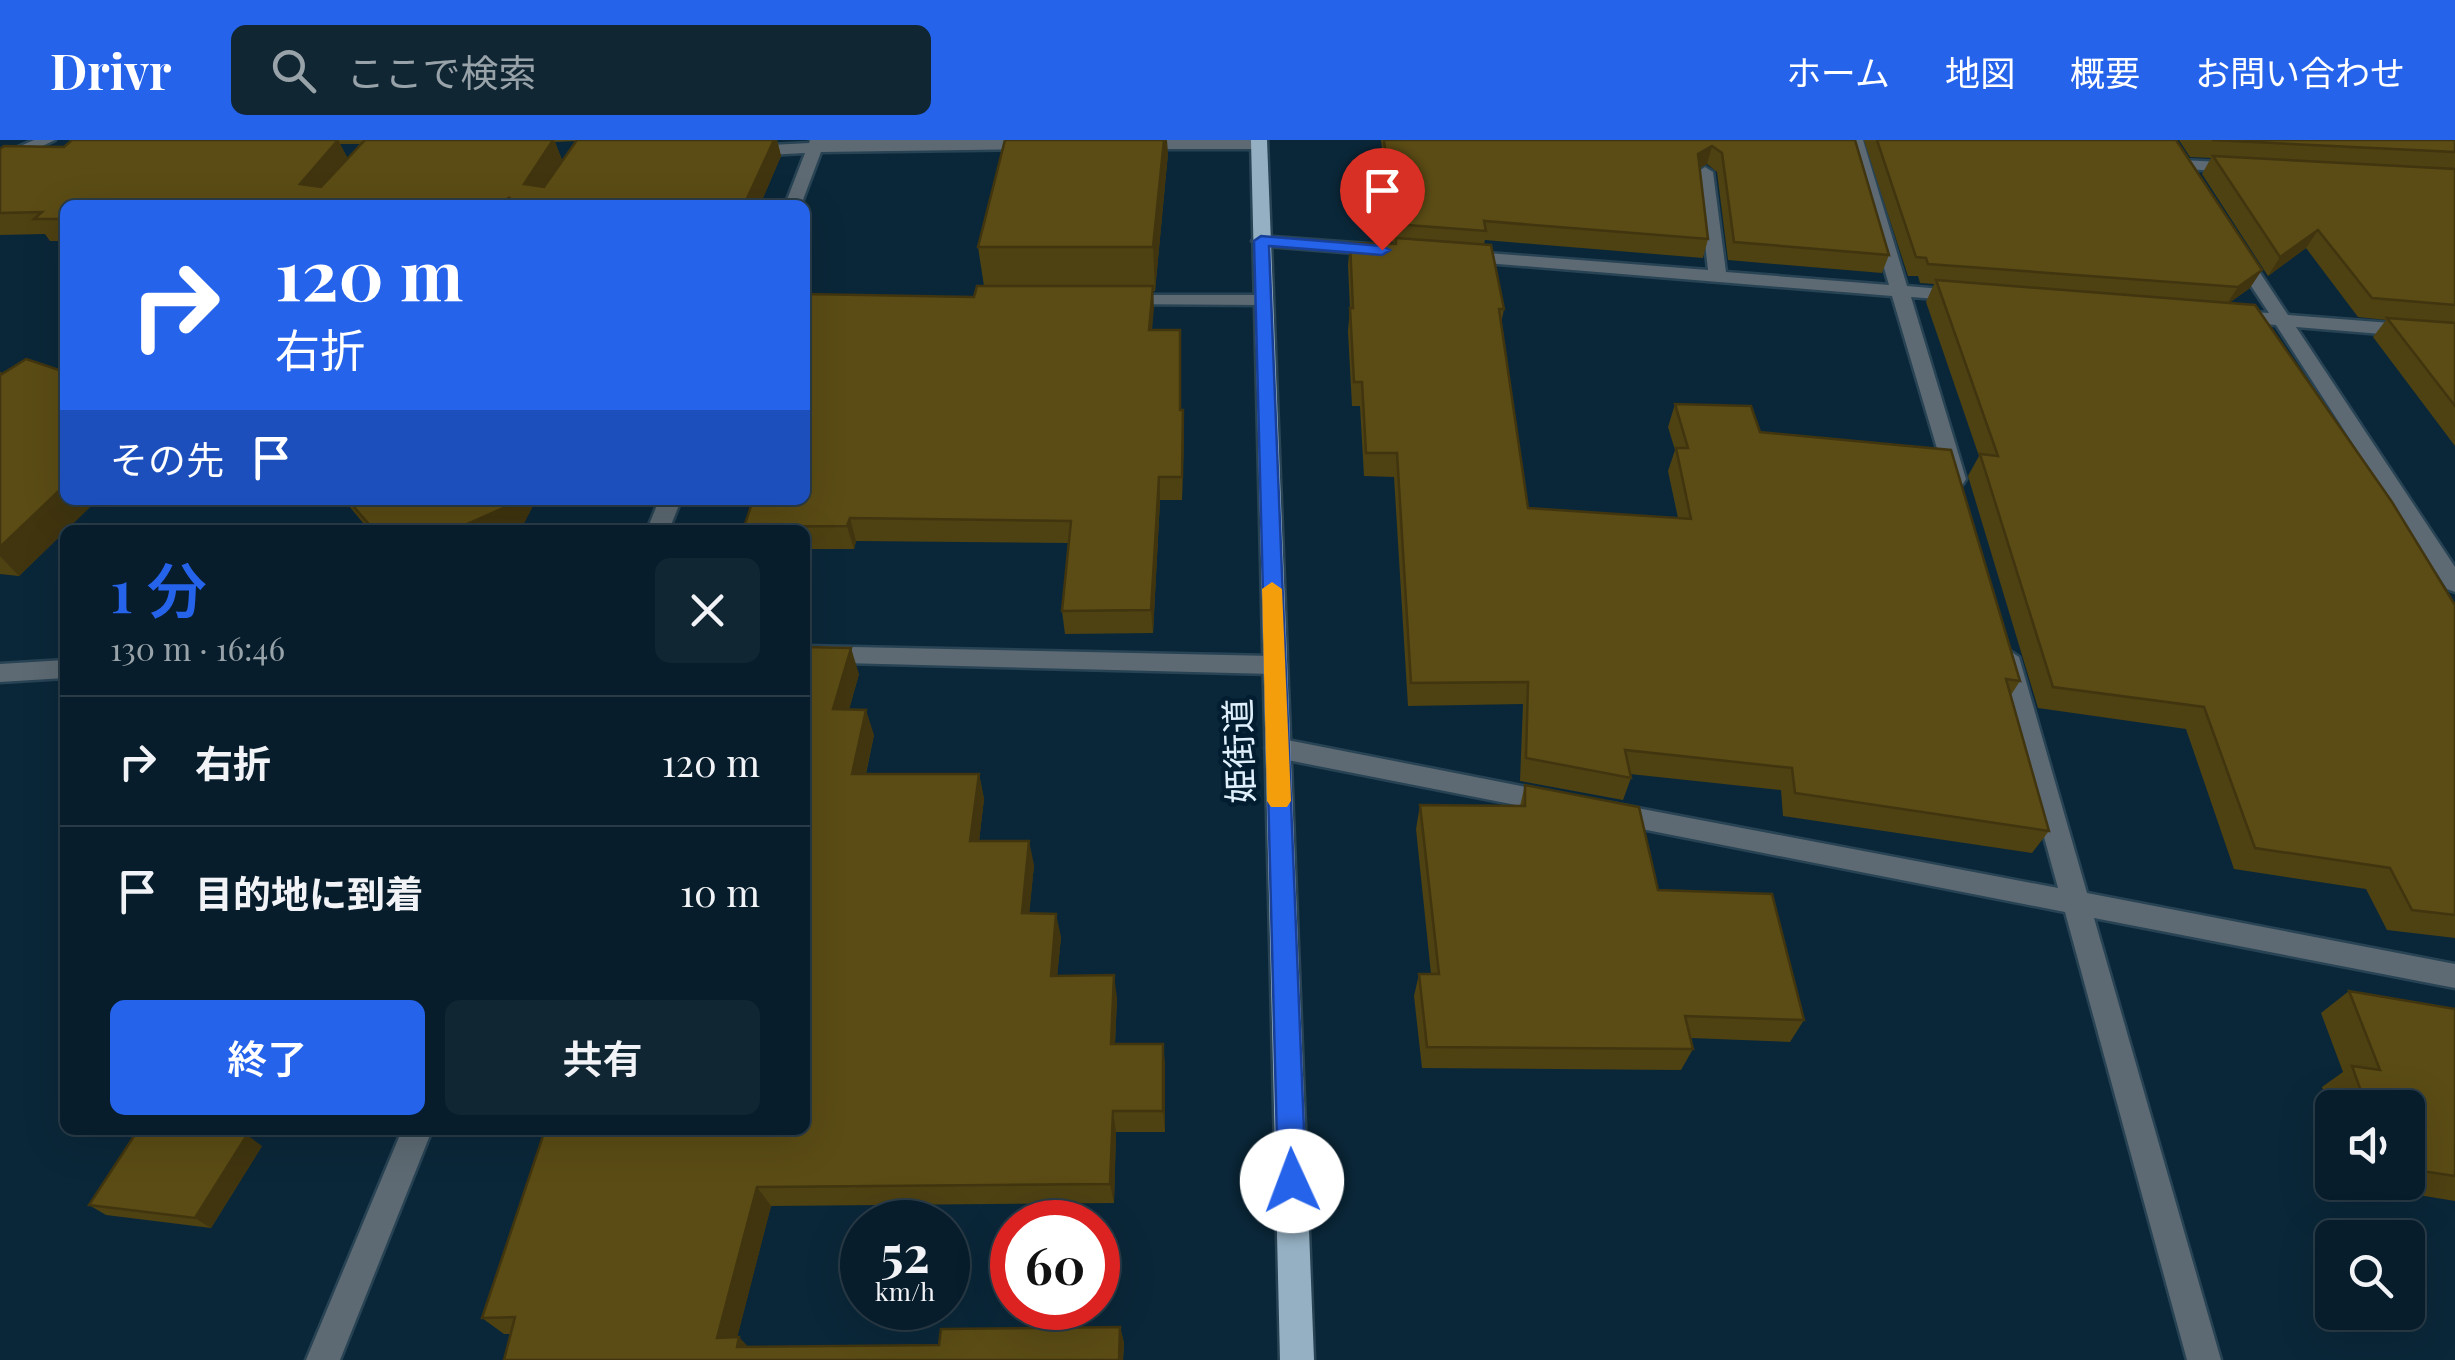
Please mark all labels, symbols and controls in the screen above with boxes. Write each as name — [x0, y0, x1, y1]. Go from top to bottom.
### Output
search box — [231, 25, 931, 115]
text: Drivr — [50, 38, 171, 102]
icon: search — [266, 43, 321, 98]
text: ここで検索 — [346, 46, 536, 97]
text: ホーム — [1786, 48, 1890, 95]
text: 地図 — [1945, 48, 2015, 95]
text: 概要 — [2070, 48, 2140, 95]
text: お問い合わせ — [2195, 48, 2405, 95]
pin — [1340, 148, 1425, 251]
icon: arrive — [1355, 163, 1410, 218]
text: 120 m — [275, 225, 463, 319]
icon: right — [110, 240, 240, 370]
text: 右折 — [275, 318, 365, 378]
icon: arrive — [244, 430, 299, 485]
text: その先 — [110, 433, 224, 484]
text: 1 分 — [110, 548, 207, 628]
button: close — [655, 558, 760, 663]
text: 130 m · 16:46 — [110, 626, 285, 669]
street label: 姫街道 — [1212, 698, 1263, 804]
icon: right — [110, 734, 165, 789]
text: 120 m — [662, 736, 760, 787]
text: 右折 — [195, 737, 271, 788]
icon: arrive — [110, 864, 165, 919]
text: 10 m — [680, 866, 760, 917]
text: 目的地に到着 — [195, 867, 423, 918]
button: 終了 — [110, 1000, 425, 1115]
button: 共有 — [445, 1000, 760, 1115]
map controls — [2315, 1090, 2425, 1330]
button: sound — [2315, 1090, 2425, 1200]
position arrow — [1240, 1129, 1344, 1233]
speed limit sign: 60 — [990, 1200, 1120, 1330]
text: 52 — [880, 1219, 930, 1286]
button: search — [2315, 1220, 2425, 1330]
text: km/h — [875, 1274, 935, 1307]

